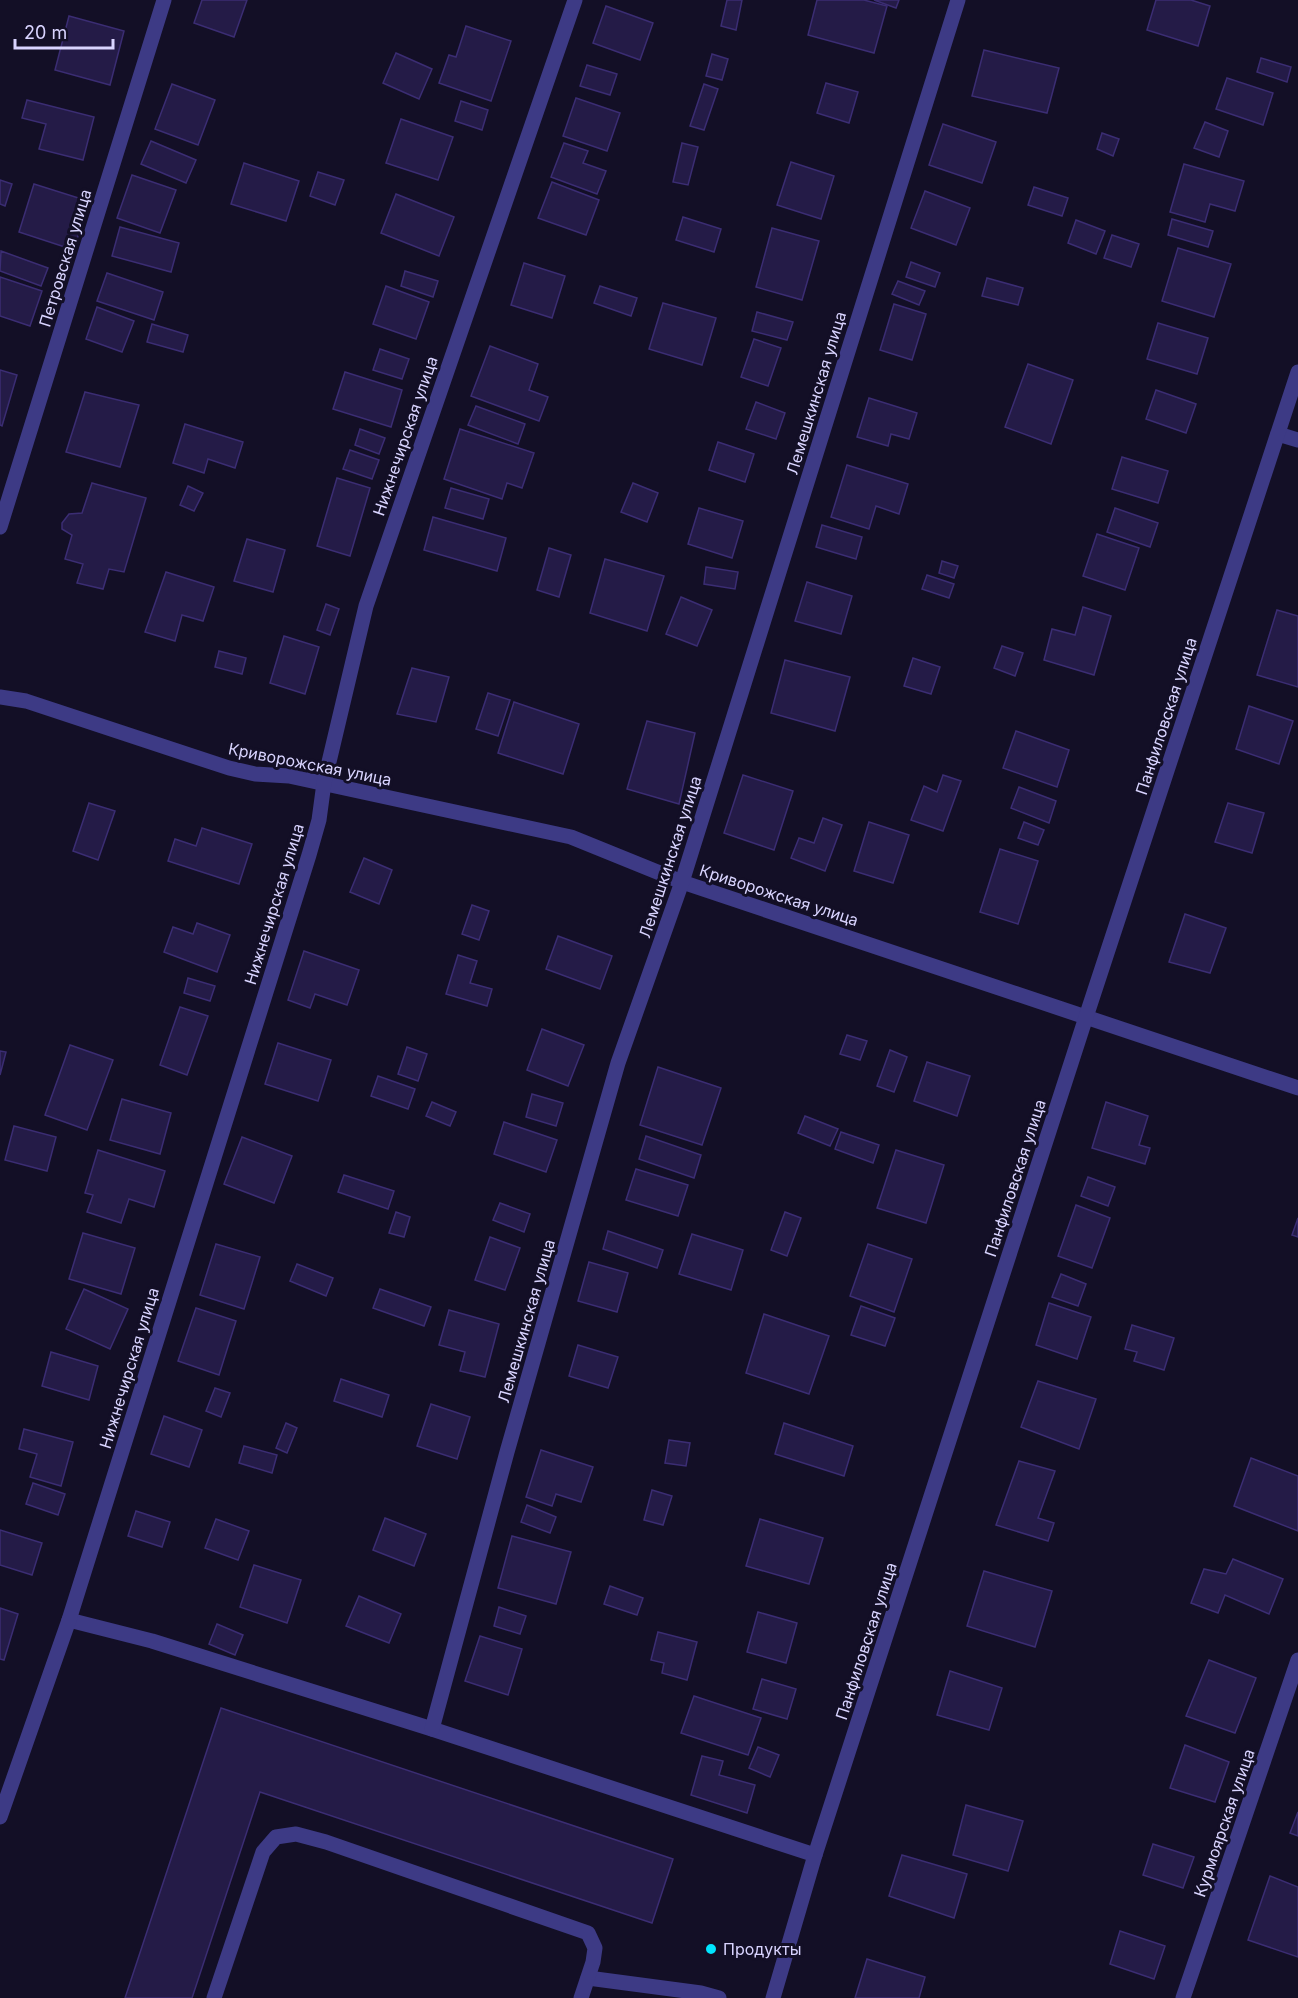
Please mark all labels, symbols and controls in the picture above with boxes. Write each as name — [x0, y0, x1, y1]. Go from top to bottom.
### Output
scale bar — [15, 12, 112, 50]
text: 20 m — [24, 22, 67, 43]
street label: Петровская улица — [35, 187, 95, 329]
street label: Лемешкинская улица — [782, 309, 850, 477]
street label: Нижнечирская улица — [368, 354, 442, 518]
street label: Панфиловская улица — [1131, 635, 1201, 797]
street label: Криворожская улица — [227, 738, 393, 790]
street label: Лемешкинская улица — [634, 773, 706, 941]
street label: Нижнечирская улица — [240, 821, 308, 987]
street label: Криворожская улица — [697, 860, 861, 930]
street label: Панфиловская улица — [980, 1097, 1050, 1259]
street label: Лемешкинская улица — [493, 1237, 559, 1405]
street label: Нижнечирская улица — [95, 1285, 163, 1451]
street label: Панфиловская улица — [831, 1560, 901, 1722]
street label: Курмоярская улица — [1189, 1746, 1259, 1900]
place label: Продукты — [723, 1939, 801, 1959]
marker: Продукты — [704, 1942, 718, 1956]

